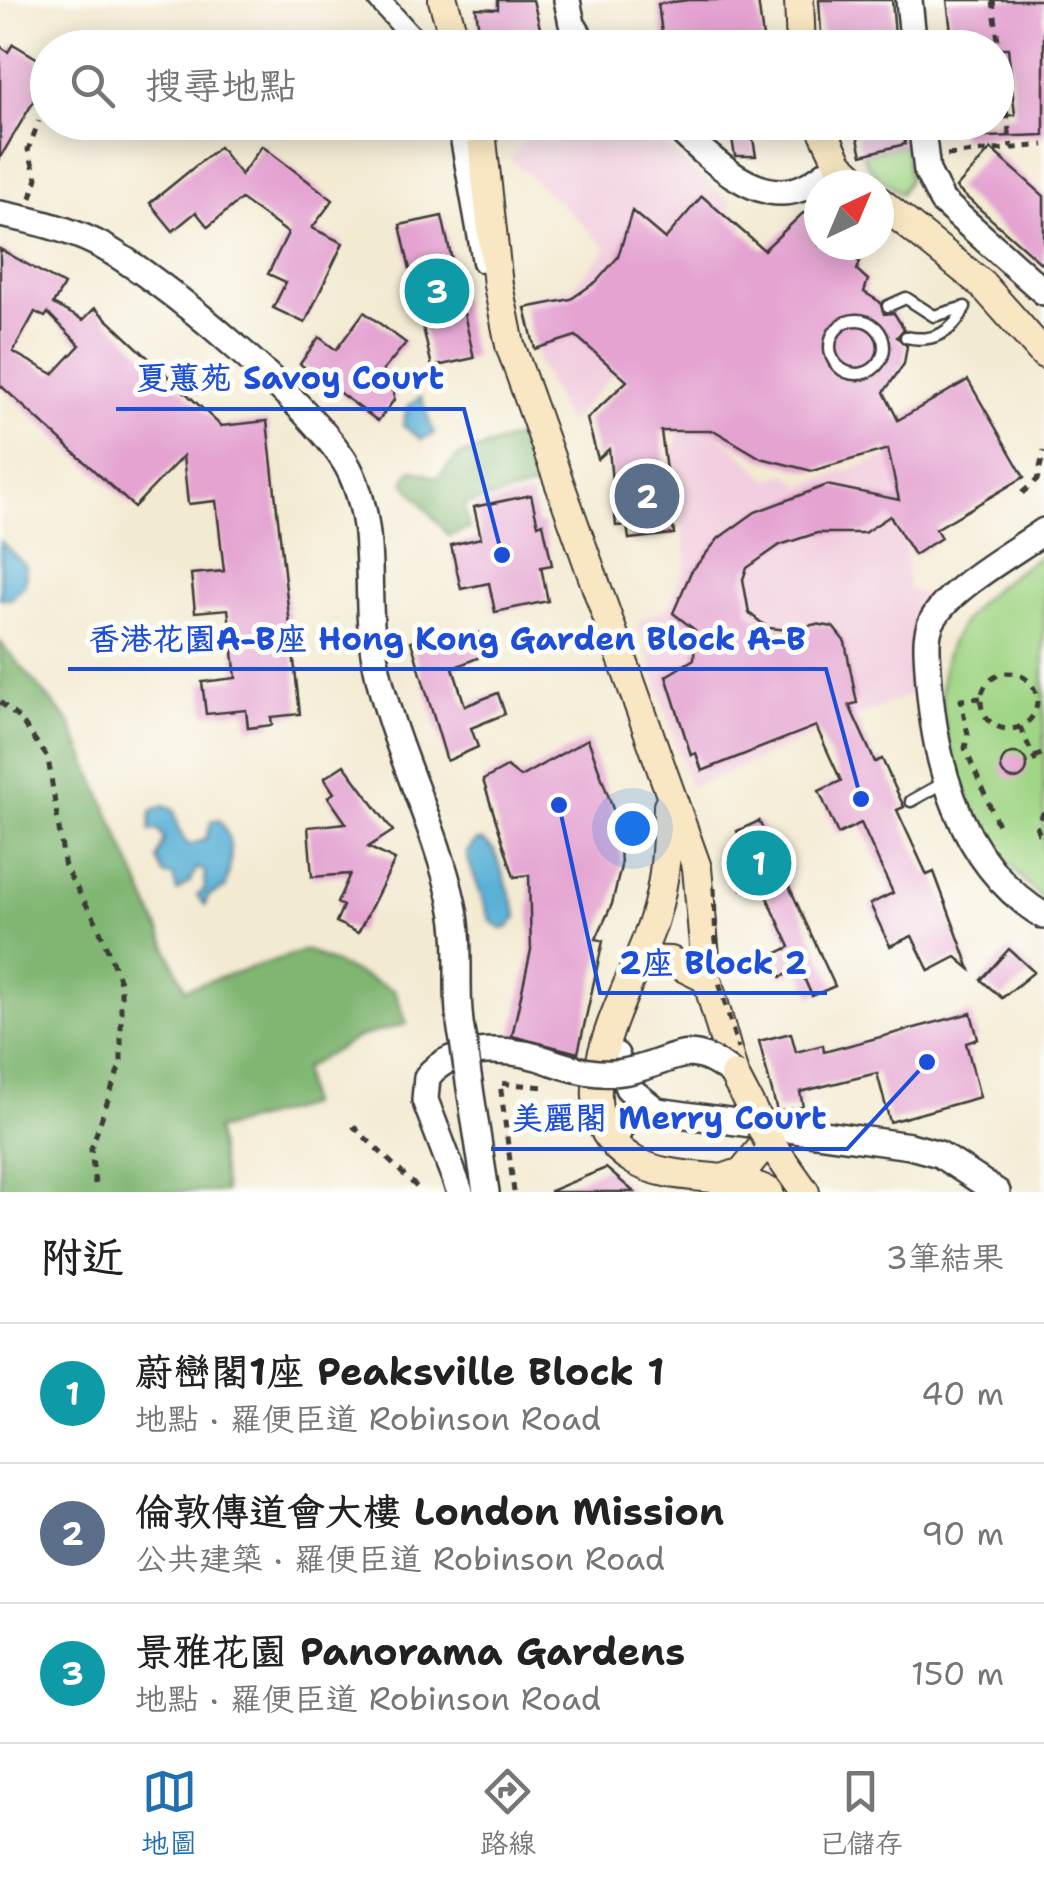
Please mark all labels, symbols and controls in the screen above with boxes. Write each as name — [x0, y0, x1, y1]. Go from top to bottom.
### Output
search box — [30, 30, 1014, 140]
icon: search — [65, 58, 120, 113]
text: 搜尋地點 — [145, 60, 297, 111]
north arrow — [804, 170, 894, 260]
pin: 3 — [404, 254, 470, 328]
callout: 夏蕙苑 Savoy Court — [116, 347, 464, 409]
text: 夏蕙苑 Savoy Court — [136, 356, 444, 399]
pin: 2 — [614, 458, 680, 534]
callout: 香港花園A-B座 Hong Kong Garden Block A-B — [68, 607, 826, 669]
text: 香港花園A-B座 Hong Kong Garden Block A-B — [88, 617, 806, 660]
your location — [607, 803, 658, 854]
pin: 1 — [726, 826, 792, 900]
callout: 2座 Block 2 — [600, 931, 827, 993]
text: 2座 Block 2 — [619, 941, 807, 984]
callout: 美麗閣 Merry Court — [491, 1087, 847, 1149]
text: 美麗閣 Merry Court — [511, 1096, 827, 1139]
text: 附近 — [40, 1229, 124, 1285]
text: 3筆結果 — [886, 1236, 1004, 1279]
text: 蔚巒閣1座 Peaksville Block 1 — [135, 1346, 664, 1397]
text: 1 — [65, 1372, 80, 1415]
text: 40 m — [921, 1372, 1004, 1415]
text: 地點 · 羅便臣道 Robinson Road — [135, 1397, 601, 1440]
text: 倫敦傳道會大樓 London Mission — [135, 1486, 724, 1537]
text: 2 — [61, 1512, 84, 1555]
text: 90 m — [921, 1512, 1004, 1555]
text: 公共建築 · 羅便臣道 Robinson Road — [135, 1537, 665, 1580]
text: 景雅花園 Panorama Gardens — [135, 1626, 685, 1677]
text: 3 — [61, 1652, 84, 1695]
text: 150 m — [911, 1652, 1004, 1695]
text: 地點 · 羅便臣道 Robinson Road — [135, 1677, 601, 1720]
tab: 地圖 — [141, 1764, 197, 1862]
tab: 路線 — [480, 1764, 536, 1862]
tab: 已儲存 — [819, 1764, 903, 1862]

